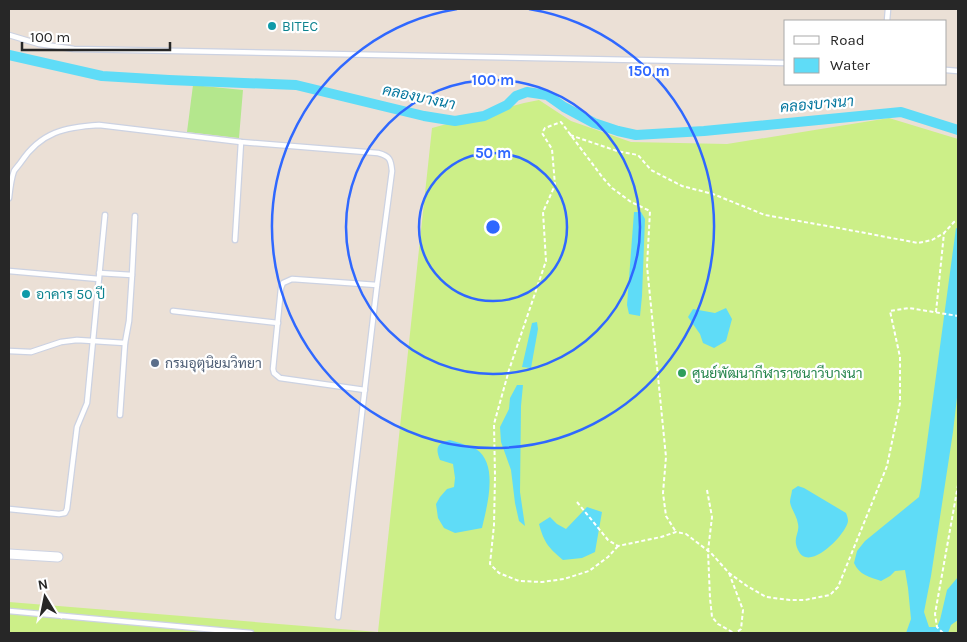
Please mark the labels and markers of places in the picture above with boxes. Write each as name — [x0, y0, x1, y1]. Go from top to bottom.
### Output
place label: BITEC — [282, 18, 318, 35]
marker: BITEC — [266, 20, 278, 32]
centre of rings — [484, 218, 502, 236]
place label: อาคาร 50 ปี — [36, 285, 105, 303]
marker: อาคาร 50 ปี — [20, 288, 32, 300]
place label: กรมอุตุนิยมวิทยา — [165, 355, 262, 373]
marker: กรมอุตุนิยมวิทยา — [149, 357, 161, 369]
place label: ศูนย์พัฒนากีฬาราชนาวีบางนา — [692, 364, 863, 383]
marker: ศูนย์พัฒนากีฬาราชนาวีบางนา — [676, 367, 688, 379]

